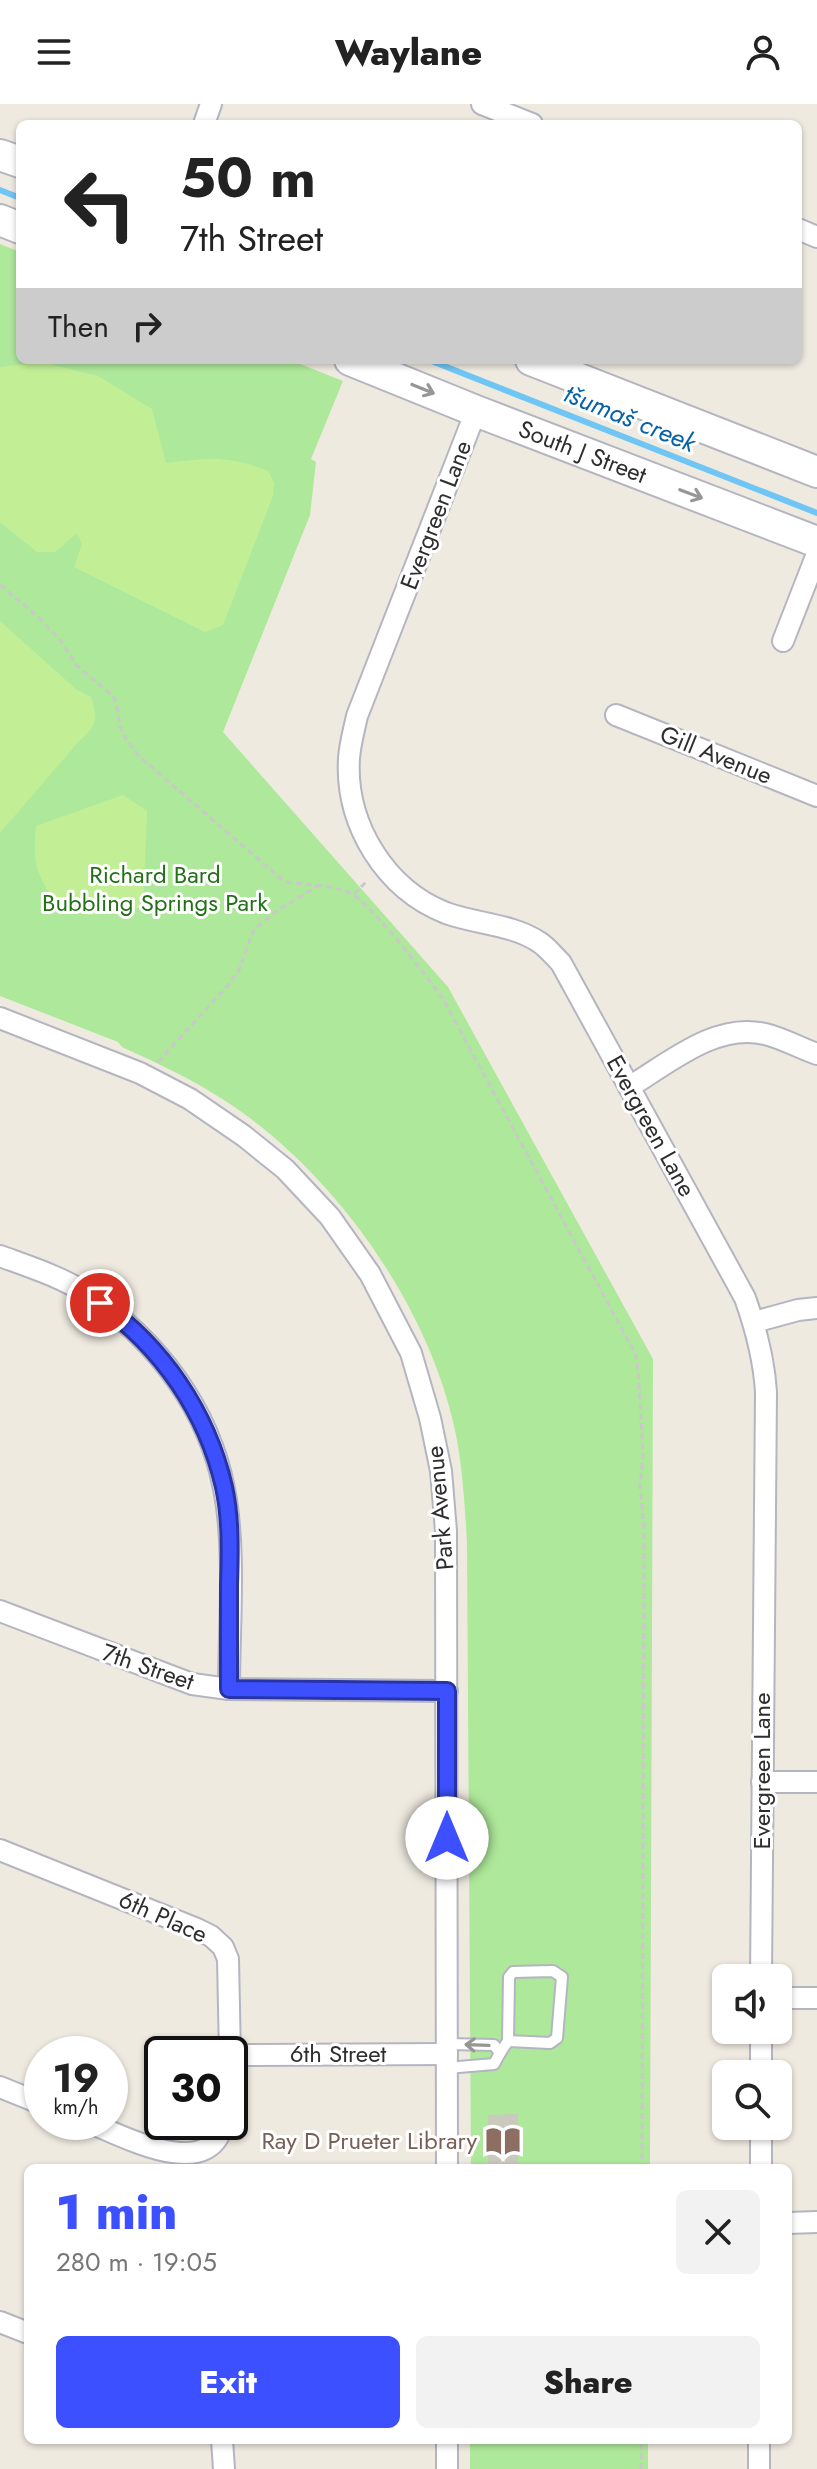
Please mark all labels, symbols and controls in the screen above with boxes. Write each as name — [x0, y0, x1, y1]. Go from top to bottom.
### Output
text: Waylane — [335, 26, 482, 78]
icon: menu — [32, 30, 76, 74]
icon: person — [741, 30, 785, 74]
text: 50 m — [180, 137, 316, 218]
icon: left — [48, 152, 152, 256]
text: 7th Street — [180, 212, 323, 264]
icon: right — [125, 304, 169, 348]
text: Then — [48, 305, 109, 348]
water label: tšumaš creek — [558, 374, 703, 462]
one-way arrow — [410, 383, 435, 398]
street label: South J Street — [513, 411, 652, 492]
street label: Evergreen Lane — [391, 435, 480, 594]
one-way arrow — [678, 488, 703, 502]
street label: Gill Avenue — [655, 716, 777, 793]
park label: Richard Bard Bubbling Springs Park — [42, 857, 268, 920]
street label: Evergreen Lane — [598, 1049, 705, 1203]
pin — [66, 1269, 134, 1337]
icon: arrive — [78, 1281, 122, 1325]
street label: Park Avenue — [417, 1444, 462, 1572]
street label: 7th Street — [97, 1634, 199, 1699]
street label: Evergreen Lane — [744, 1692, 779, 1850]
position arrow — [405, 1796, 489, 1880]
street label: 6th Place — [113, 1882, 213, 1952]
map controls — [712, 1964, 792, 2140]
button: sound — [712, 1964, 792, 2044]
speed limit sign: 30 — [144, 2036, 248, 2140]
street label: 6th Street — [290, 2036, 387, 2071]
one-way arrow — [464, 2037, 491, 2052]
text: 19 — [52, 2049, 100, 2107]
button: search — [712, 2060, 792, 2140]
text: km/h — [53, 2093, 99, 2122]
library icon: Ray D Prueter Library — [484, 2122, 522, 2160]
place label: Ray D Prueter Library — [261, 2123, 477, 2158]
text: 1 min — [56, 2178, 177, 2247]
button: close — [676, 2190, 760, 2274]
text: 280 m · 19:05 — [56, 2243, 217, 2281]
button: Exit — [56, 2336, 400, 2428]
button: Share — [416, 2336, 760, 2428]

